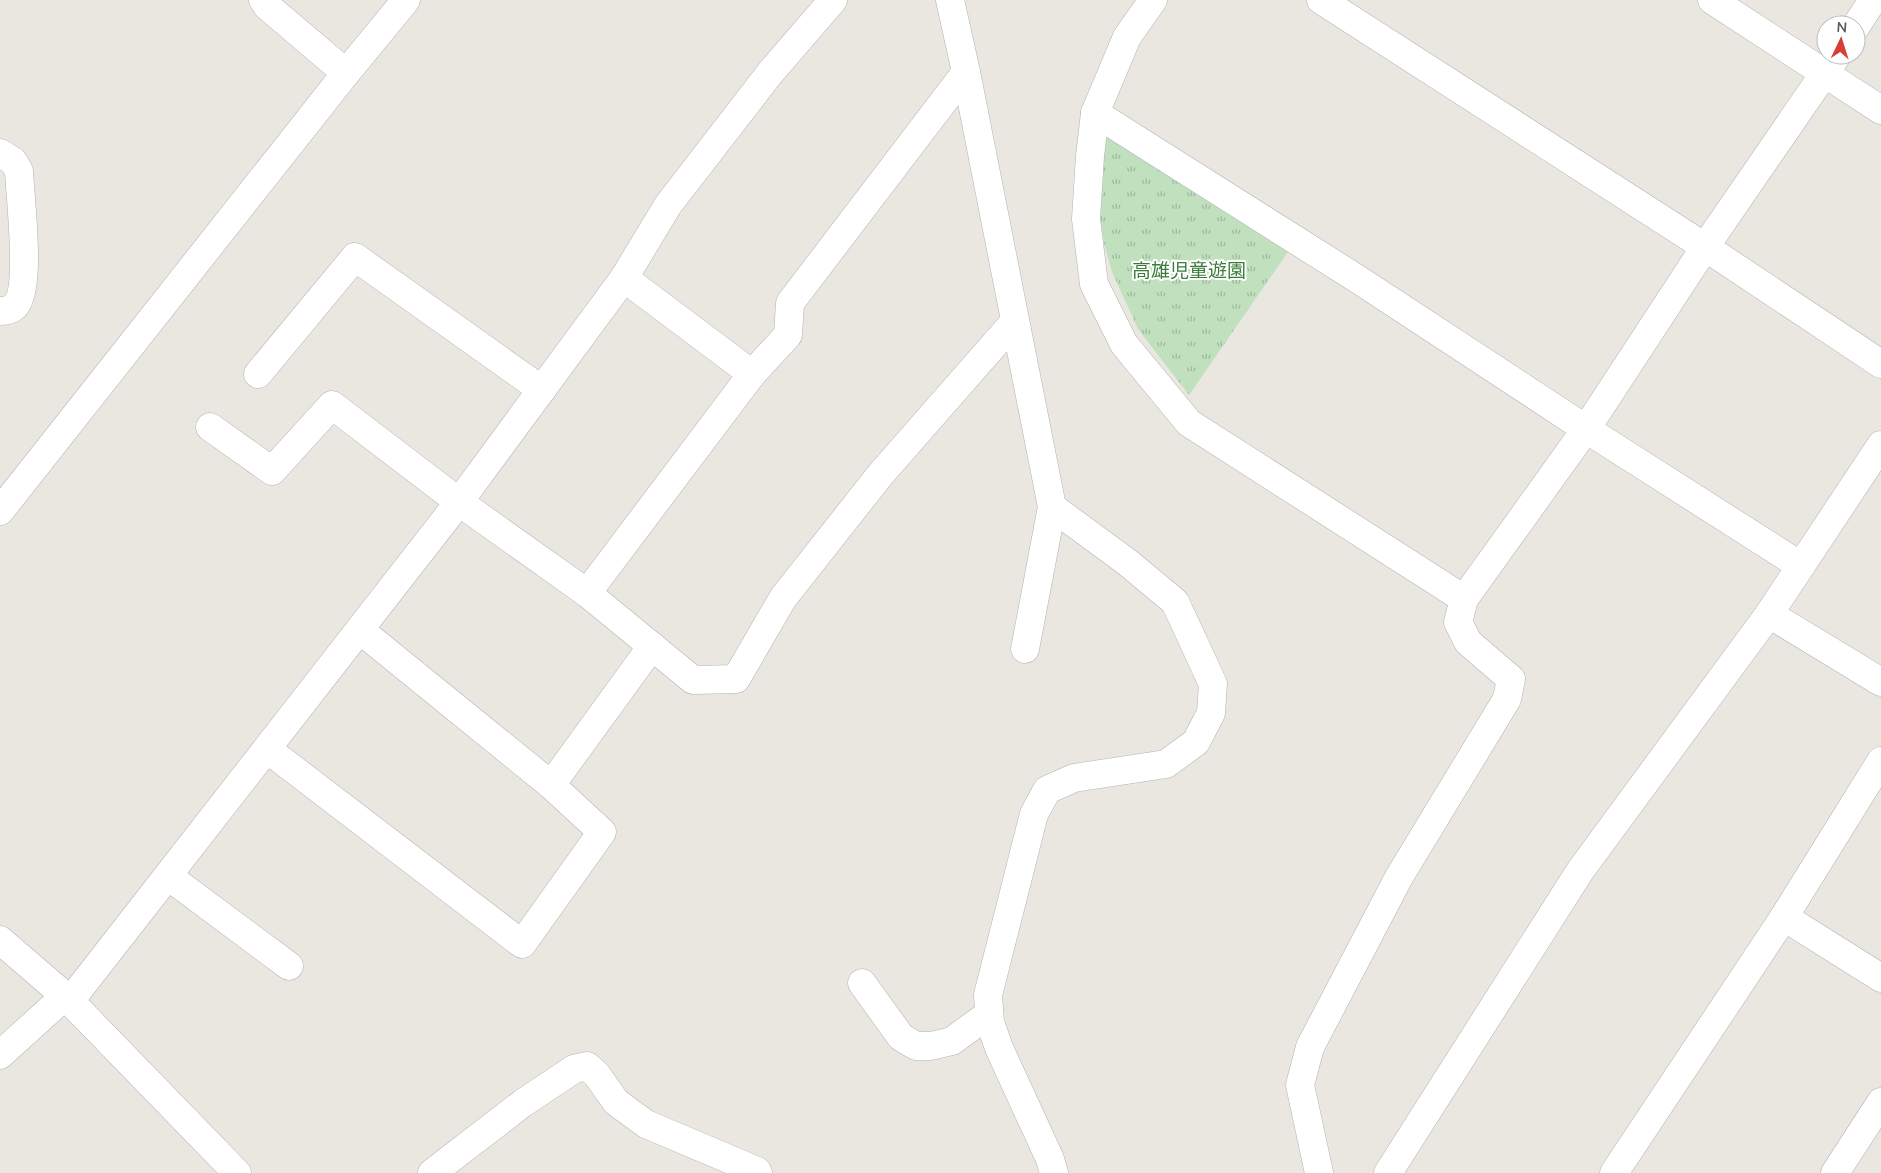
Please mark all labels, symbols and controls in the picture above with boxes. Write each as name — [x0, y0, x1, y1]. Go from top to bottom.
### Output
north arrow — [1816, 15, 1866, 65]
text: N — [1836, 18, 1848, 36]
park label: 高雄児童遊園 — [1132, 258, 1246, 282]

